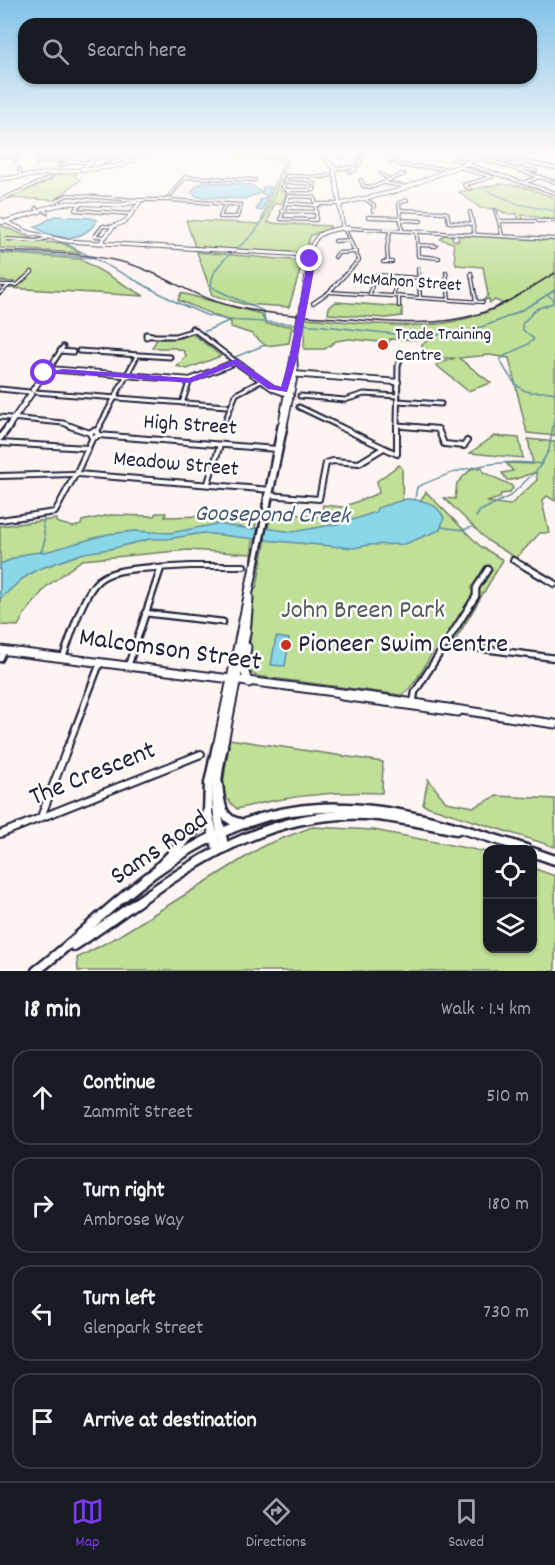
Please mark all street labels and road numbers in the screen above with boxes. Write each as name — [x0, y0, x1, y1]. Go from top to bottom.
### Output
street label: McMahon Street — [352, 267, 463, 299]
street label: High Street — [142, 407, 238, 445]
street label: Meadow Street — [112, 444, 240, 486]
street label: Malcomson Street — [76, 619, 264, 683]
street label: The Crescent — [24, 732, 162, 818]
street label: Sams Road — [103, 802, 217, 896]

